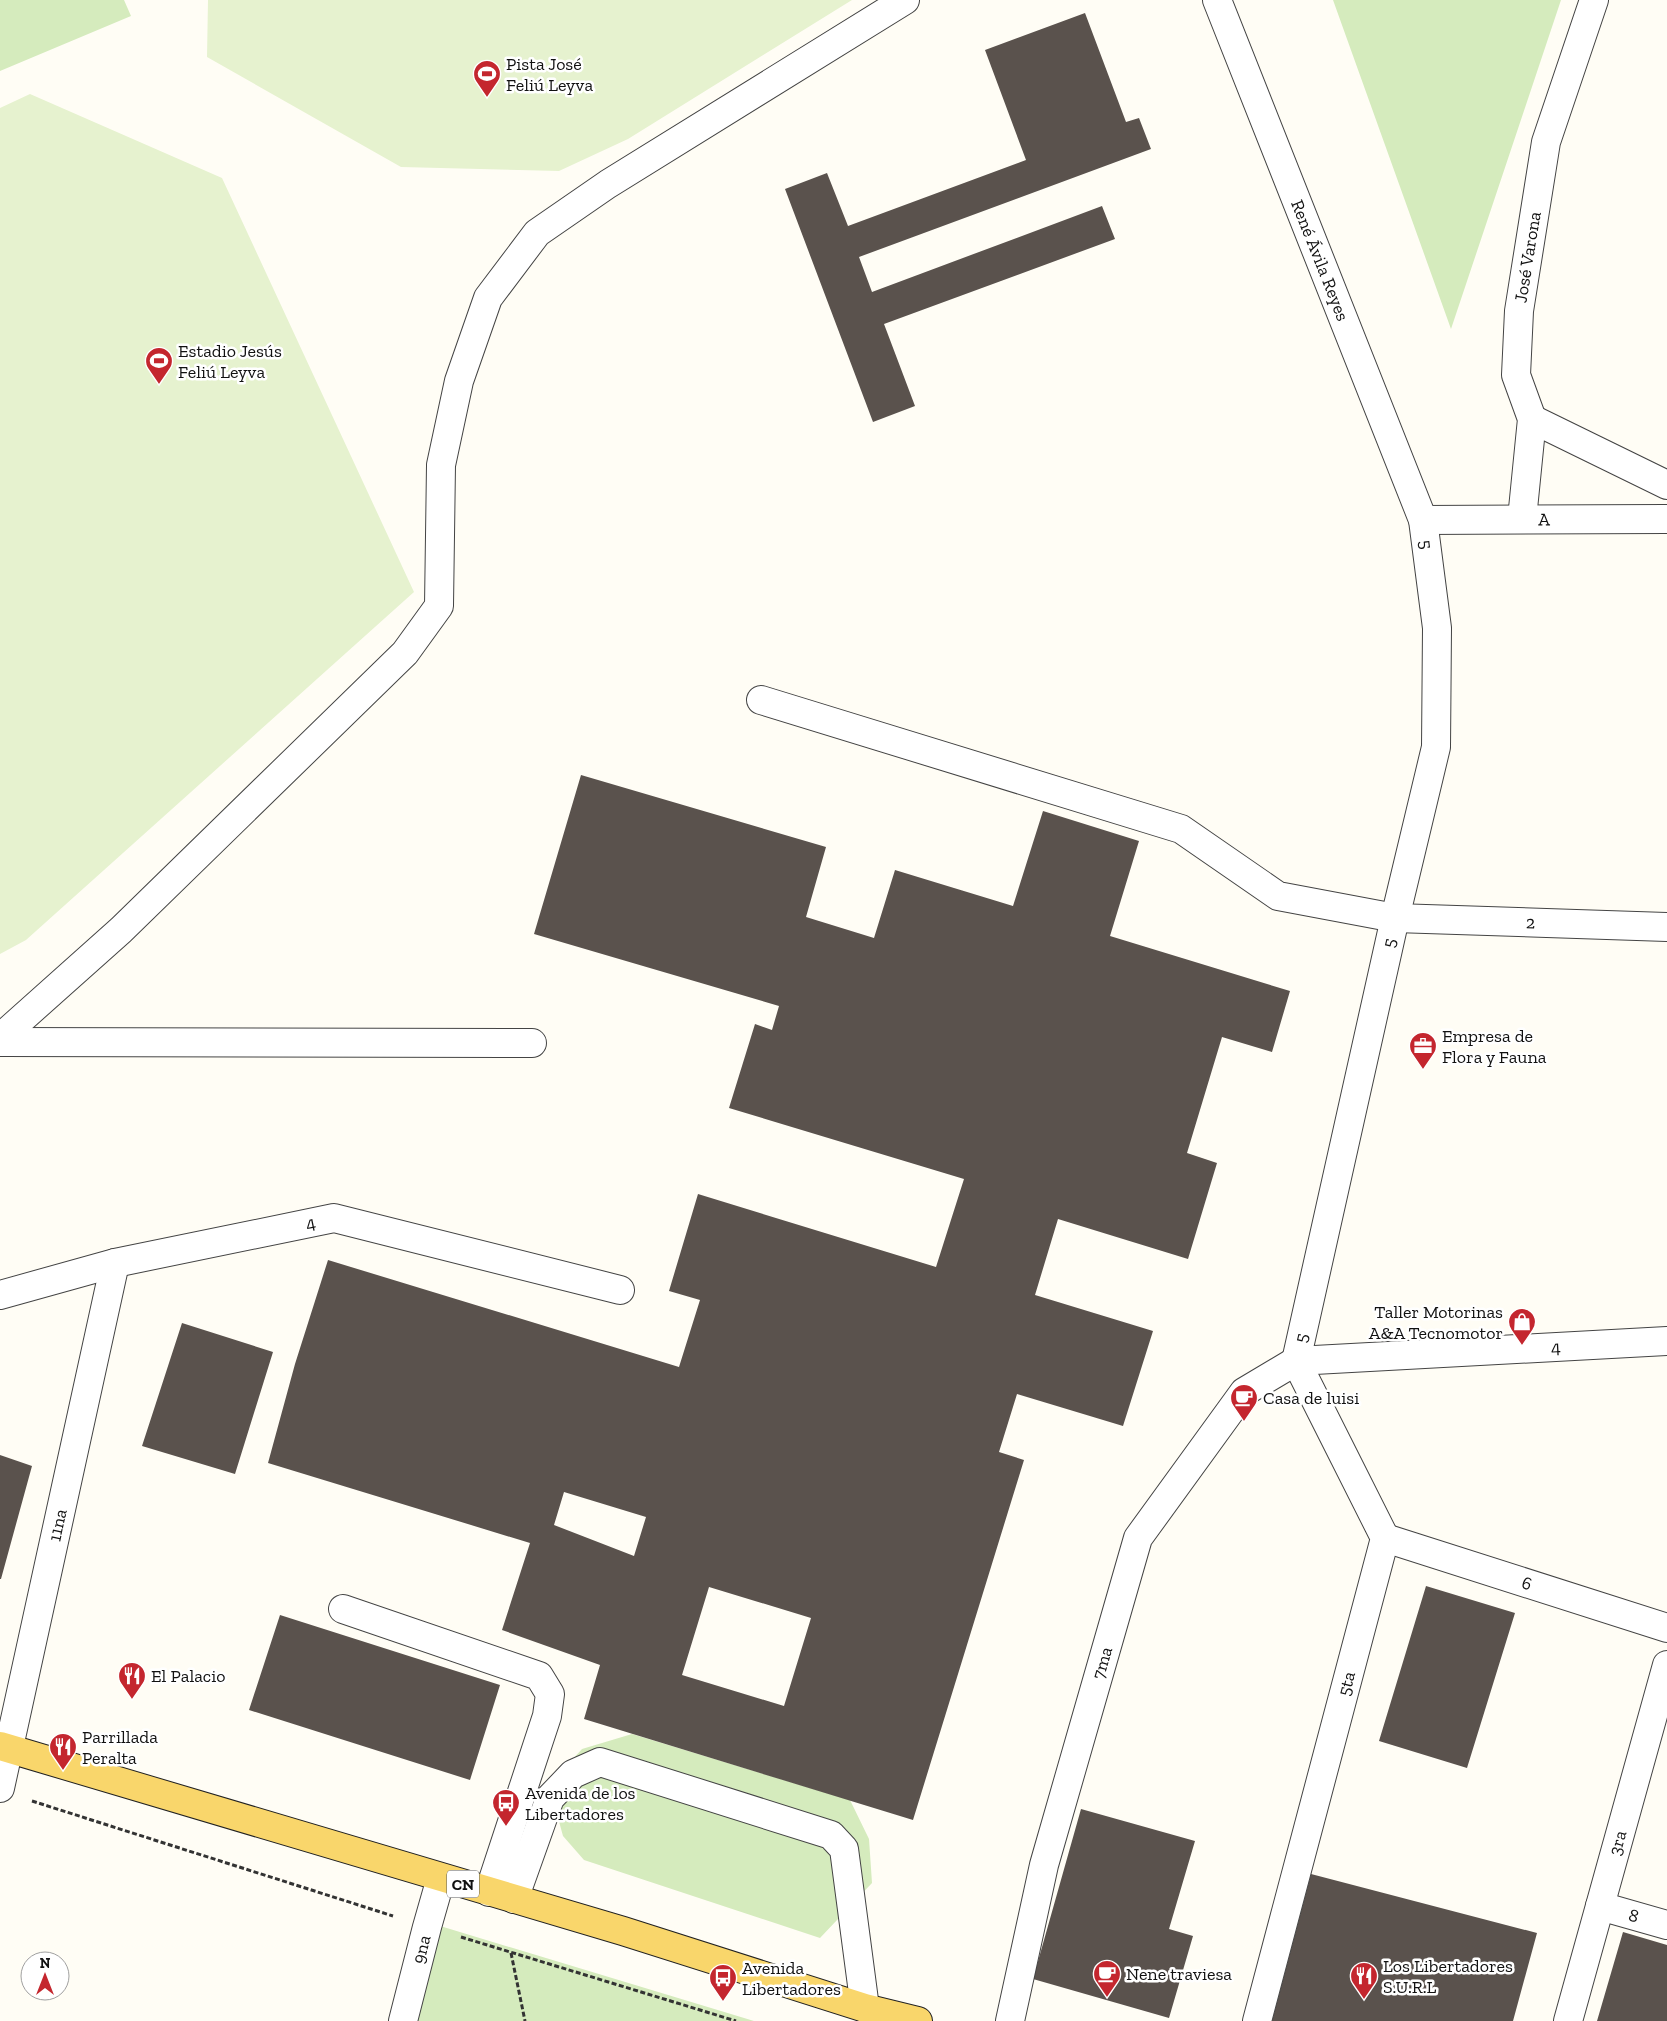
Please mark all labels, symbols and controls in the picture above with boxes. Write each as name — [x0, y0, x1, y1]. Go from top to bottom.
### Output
place label: Pista José Feliú Leyva — [506, 53, 593, 96]
sports icon: Pista José Feliú Leyva — [472, 59, 502, 98]
street label: René Ávila Reyes — [1286, 196, 1354, 324]
street label: José Varona — [1510, 210, 1546, 304]
place label: Estadio Jesús Feliú Leyva — [178, 340, 282, 383]
sports icon: Estadio Jesús Feliú Leyva — [144, 346, 174, 385]
street label: A — [1538, 508, 1550, 531]
street label: 5 — [1415, 538, 1438, 550]
street label: 2 — [1526, 911, 1536, 934]
street label: 5 — [1377, 936, 1401, 950]
place label: Empresa de Flora y Fauna — [1442, 1025, 1547, 1068]
office icon: Empresa de Flora y Fauna — [1408, 1031, 1438, 1070]
street label: 4 — [304, 1211, 318, 1235]
place label: Taller Motorinas A&A Tecnomotor — [1369, 1301, 1503, 1344]
shop icon: Taller Motorinas A&A Tecnomotor — [1507, 1307, 1537, 1346]
street label: 5 — [1289, 1331, 1313, 1345]
street label: 4 — [1550, 1336, 1561, 1358]
cafe icon: Casa de luisi — [1229, 1383, 1259, 1422]
place label: Casa de luisi — [1263, 1387, 1359, 1409]
street label: 11na — [43, 1507, 72, 1544]
street label: 6 — [1519, 1571, 1535, 1595]
street label: 7ma — [1087, 1644, 1117, 1682]
restaurant icon: El Palacio — [117, 1661, 147, 1700]
place label: El Palacio — [151, 1665, 225, 1687]
street label: 5ta — [1333, 1669, 1360, 1698]
place label: Parrillada Peralta — [82, 1726, 158, 1769]
restaurant icon: Parrillada Peralta — [48, 1732, 78, 1771]
place label: Avenida de los Libertadores — [525, 1782, 636, 1825]
bus stop icon: Avenida de los Libertadores — [491, 1788, 521, 1827]
street label: 3ra — [1604, 1827, 1632, 1858]
road number: CN — [447, 1870, 479, 1898]
street label: 8 — [1626, 1904, 1641, 1927]
street label: 9na — [407, 1932, 436, 1966]
north arrow — [20, 1951, 70, 2001]
text: N — [40, 1955, 51, 1972]
place label: Los Libertadores S.U.R.L — [1383, 1955, 1513, 1998]
place label: Avenida Libertadores — [742, 1957, 841, 2000]
cafe icon: Nene traviesa — [1092, 1959, 1122, 1998]
restaurant icon: Los Libertadores S.U.R.L — [1349, 1961, 1379, 2000]
bus stop icon: Avenida Libertadores — [708, 1963, 738, 2002]
place label: Nene traviesa — [1126, 1963, 1232, 1985]

